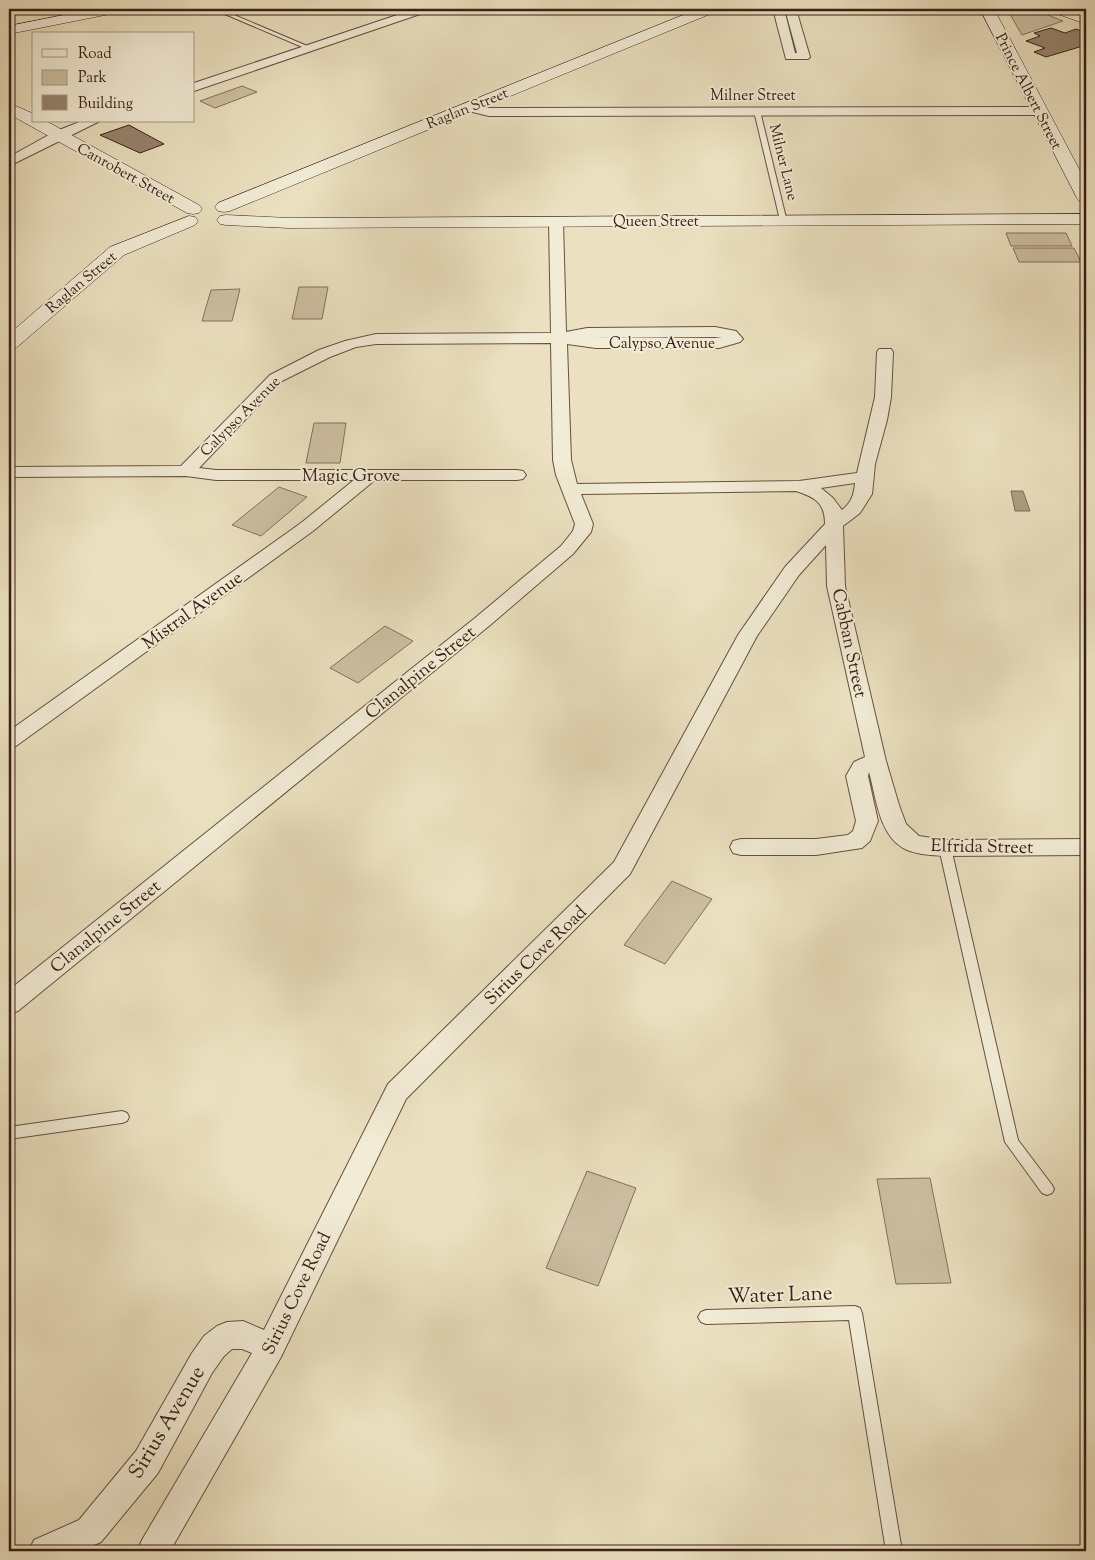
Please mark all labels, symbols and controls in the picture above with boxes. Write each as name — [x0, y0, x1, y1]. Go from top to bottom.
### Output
street label: Prince Albert Street — [989, 30, 1066, 154]
legend — [32, 32, 195, 122]
text: Road — [78, 44, 112, 65]
text: Park — [78, 68, 107, 89]
street label: Raglan Street — [423, 83, 512, 135]
street label: Milner Street — [710, 86, 796, 107]
text: Building — [78, 94, 133, 115]
street label: Milner Lane — [763, 122, 802, 203]
street label: Canrobert Street — [72, 139, 178, 210]
street label: Queen Street — [613, 212, 699, 233]
street label: Raglan Street — [42, 247, 122, 319]
street label: Calypso Avenue — [609, 334, 715, 355]
street label: Calypso Avenue — [196, 372, 286, 462]
street label: Magic Grove — [302, 464, 400, 490]
street label: Mistral Avenue — [137, 566, 249, 657]
street label: Cabban Street — [824, 586, 872, 700]
street label: Clanalpine Street — [360, 621, 482, 726]
street label: Elfrida Street — [930, 834, 1034, 862]
street label: Clanalpine Street — [45, 875, 167, 980]
street label: Sirius Cove Road — [479, 901, 594, 1012]
street label: Sirius Cove Road — [257, 1228, 339, 1360]
street label: Water Lane — [727, 1279, 833, 1313]
street label: Sirius Avenue — [122, 1361, 213, 1485]

